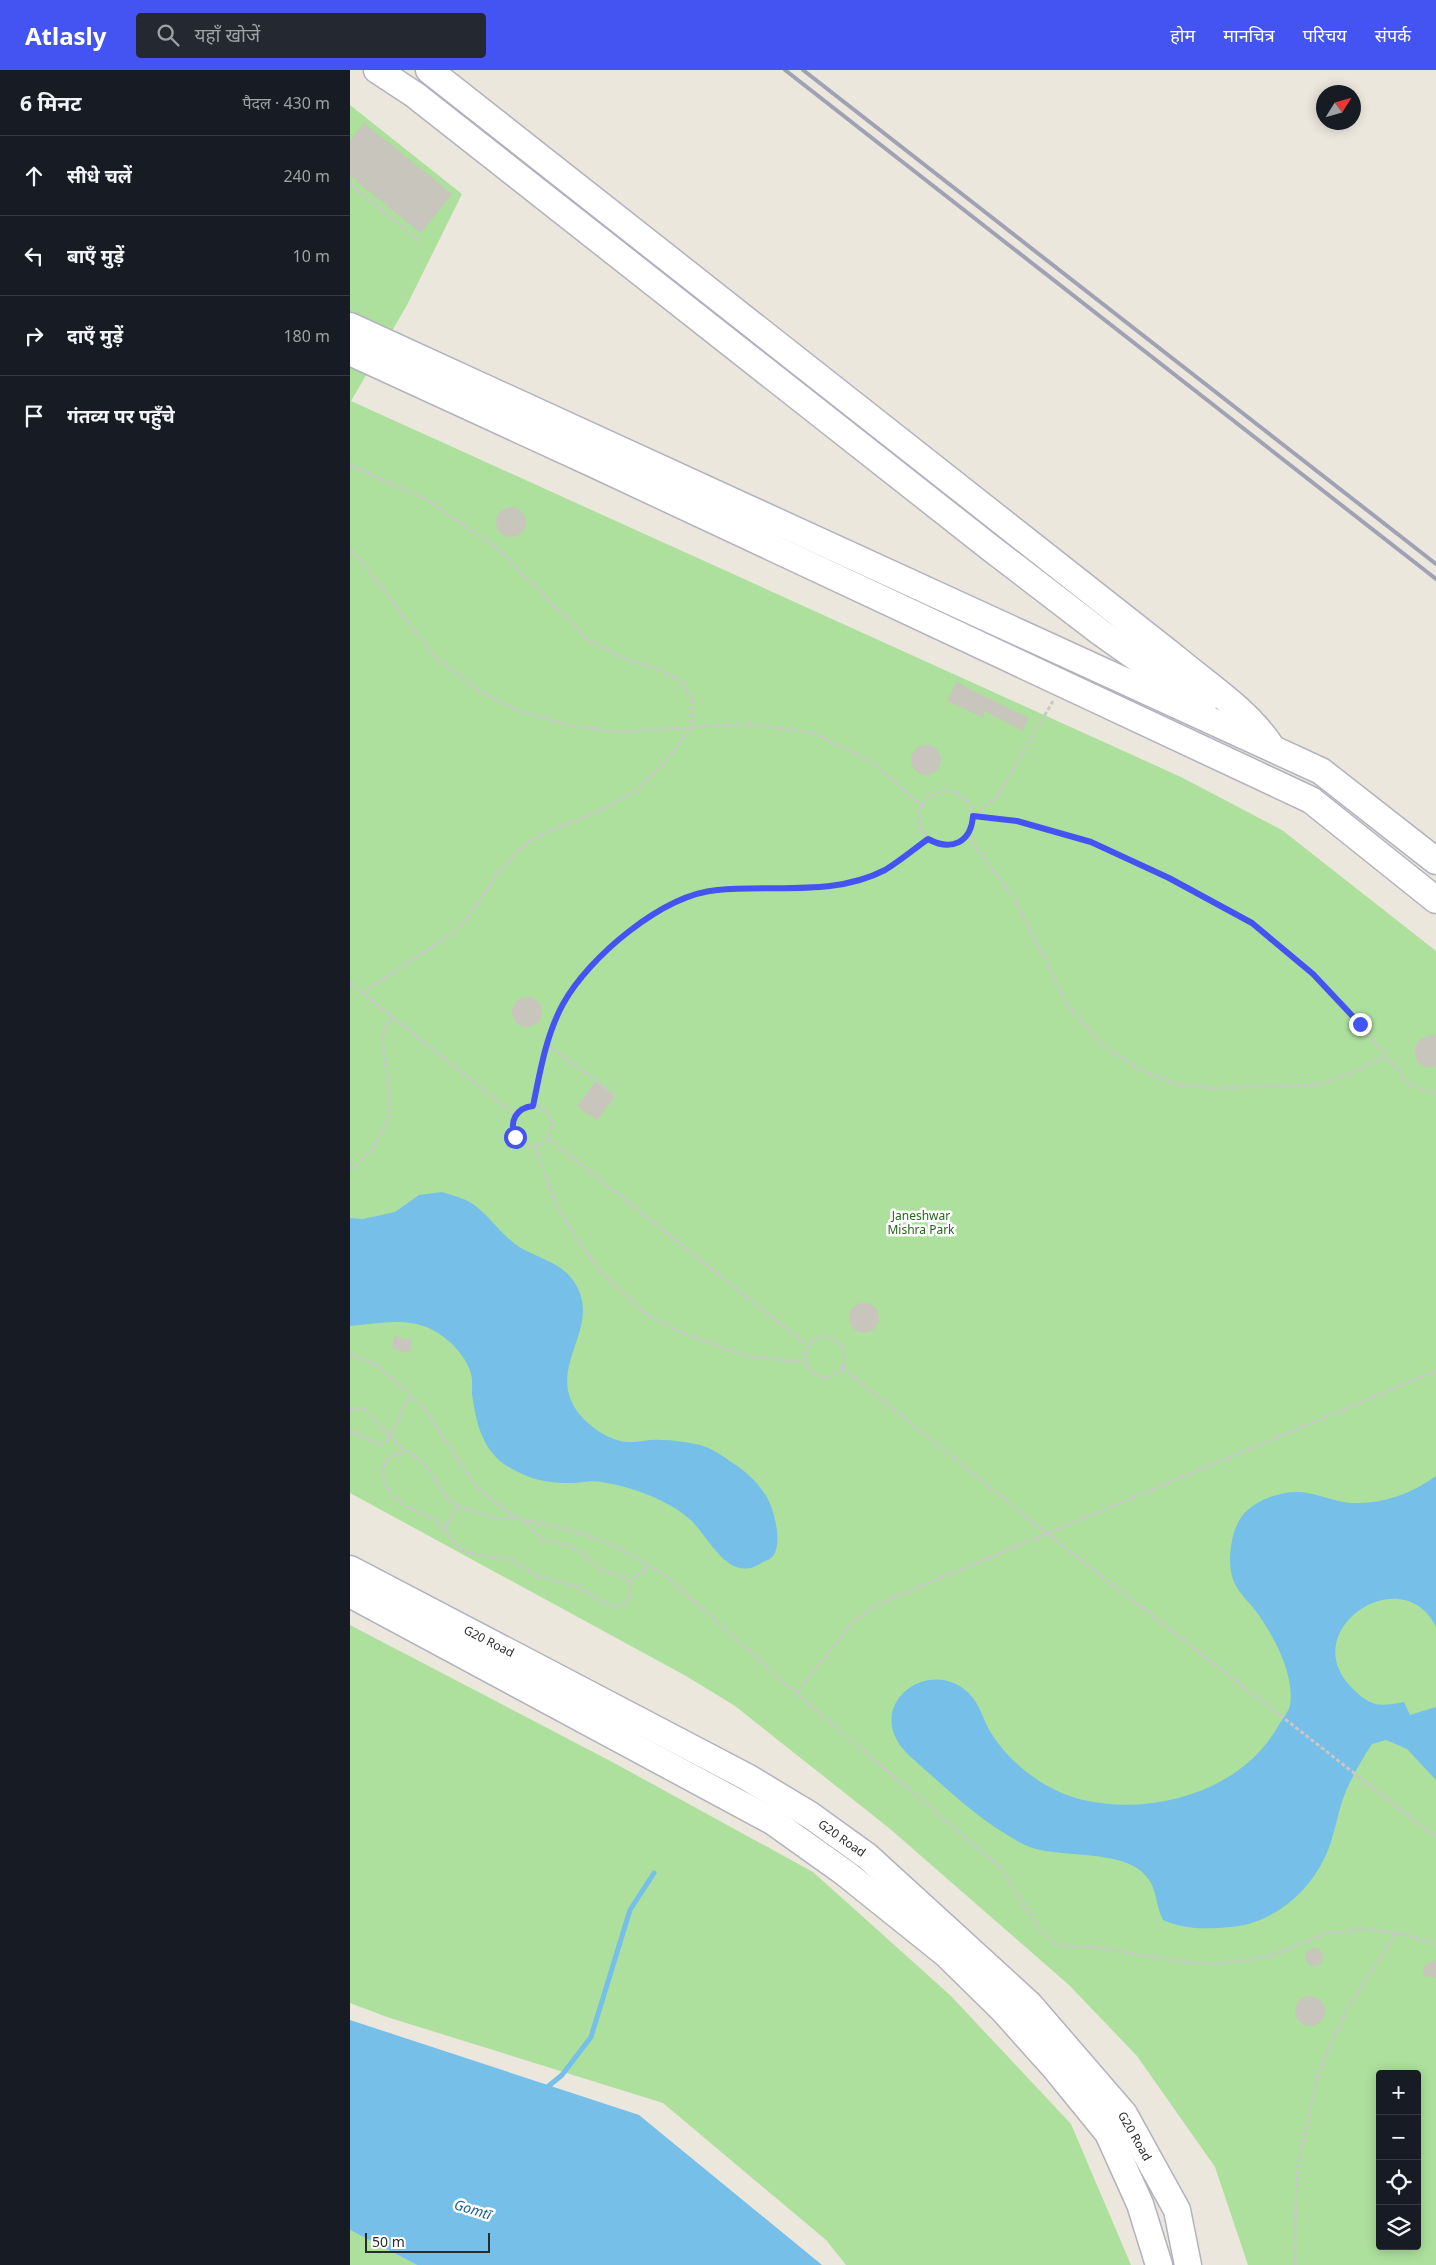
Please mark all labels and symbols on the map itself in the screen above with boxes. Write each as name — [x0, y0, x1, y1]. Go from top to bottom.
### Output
north arrow — [1316, 85, 1361, 130]
route end — [1349, 1013, 1372, 1036]
route start — [504, 1126, 527, 1149]
park label: Janeshwar Mishra Park — [887, 1207, 955, 1238]
street label: G20 Road — [461, 1621, 517, 1661]
street label: G20 Road — [815, 1815, 869, 1861]
street label: G20 Road — [1114, 2108, 1156, 2164]
water label: Gomtī — [452, 2194, 495, 2224]
scale bar — [365, 2230, 490, 2253]

